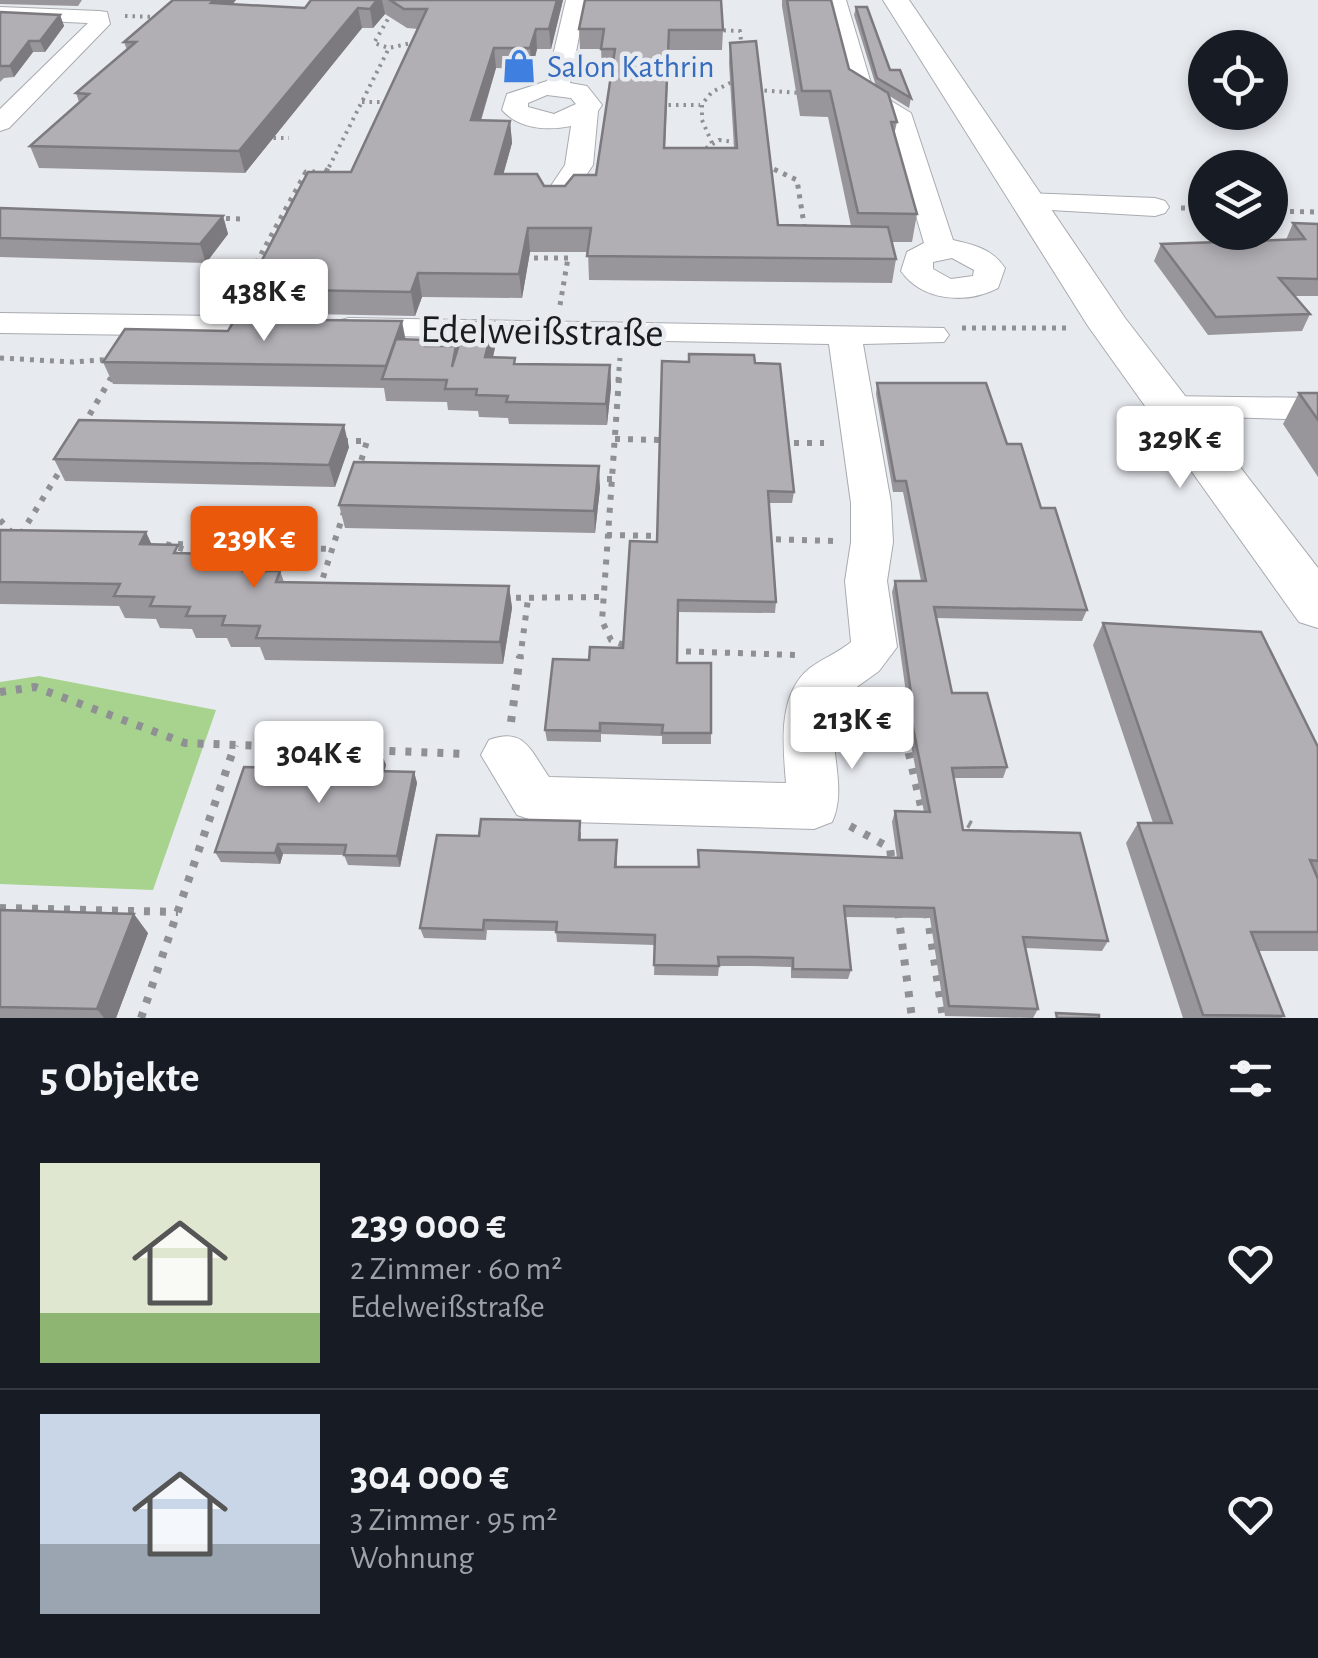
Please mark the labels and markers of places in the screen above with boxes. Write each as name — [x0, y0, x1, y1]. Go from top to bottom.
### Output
shop icon: Salon Kathrin — [500, 47, 538, 85]
place label: Salon Kathrin — [547, 51, 714, 83]
pin: 438K € — [183, 259, 345, 344]
pin: 329K € — [1099, 406, 1261, 491]
pin: 239K € — [173, 506, 335, 591]
pin: 213K € — [771, 687, 933, 772]
pin: 304K € — [238, 721, 400, 806]

